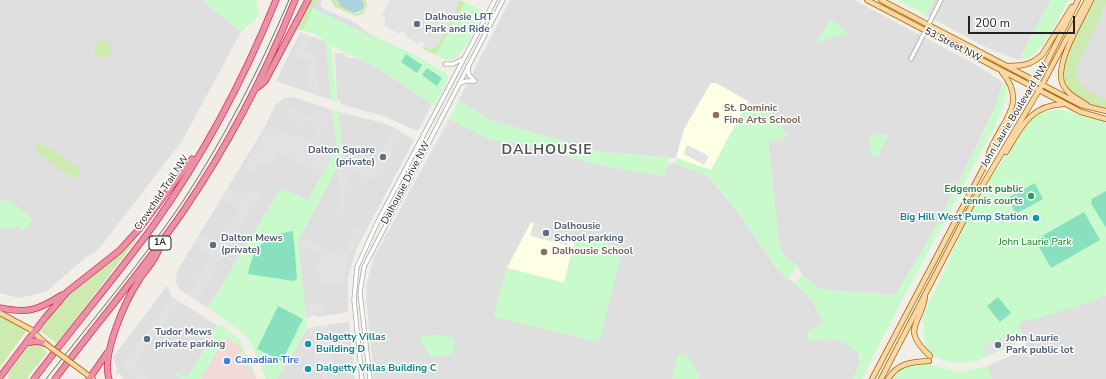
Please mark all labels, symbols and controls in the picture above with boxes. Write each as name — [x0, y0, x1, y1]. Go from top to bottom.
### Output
scale bar — [970, 8, 1077, 34]
place label: Dalhousie LRT Park and Ride — [425, 12, 493, 36]
text: 200 m — [975, 15, 1010, 31]
marker: Dalhousie LRT Park and Ride — [412, 19, 422, 29]
street label: 53 Street NW — [922, 25, 984, 65]
street label: John Laurie Boulevard NW — [979, 61, 1051, 169]
place label: St. Dominic Fine Arts School — [724, 103, 801, 126]
marker: St. Dominic Fine Arts School — [711, 110, 721, 120]
street label: Dalhousie Drive NW — [379, 139, 433, 227]
district label: DALHOUSIE — [501, 143, 593, 159]
place label: Dalton Square (private) — [308, 145, 375, 168]
marker: Dalton Square (private) — [378, 152, 388, 162]
street label: Crowchild Trail NW — [132, 153, 192, 233]
place label: Edgemont public tennis courts — [944, 184, 1023, 208]
marker: Edgemont public tennis courts — [1026, 191, 1036, 201]
place label: Big Hill West Pump Station — [900, 212, 1028, 224]
marker: Big Hill West Pump Station — [1031, 213, 1041, 223]
place label: Dalhousie School parking — [554, 221, 623, 244]
marker: Dalhousie School parking — [541, 228, 551, 238]
place label: Dalton Mews (private) — [221, 233, 283, 256]
road number: 1A — [149, 236, 171, 250]
park label: John Laurie Park — [999, 237, 1071, 249]
marker: Dalton Mews (private) — [208, 240, 218, 250]
place label: Dalhousie School — [552, 246, 633, 258]
marker: Dalhousie School — [539, 247, 549, 257]
place label: Tudor Mews private parking — [155, 327, 225, 350]
place label: Dalgetty Villas Building D — [316, 332, 386, 356]
place label: John Laurie Park public lot — [1006, 333, 1073, 356]
marker: Tudor Mews private parking — [142, 334, 152, 344]
marker: Dalgetty Villas Building D — [303, 339, 313, 349]
marker: John Laurie Park public lot — [993, 340, 1003, 350]
place label: Canadian Tire — [235, 355, 299, 367]
marker: Canadian Tire — [222, 356, 232, 366]
place label: Dalgetty Villas Building C — [316, 363, 437, 375]
marker: Dalgetty Villas Building C — [303, 364, 313, 374]

